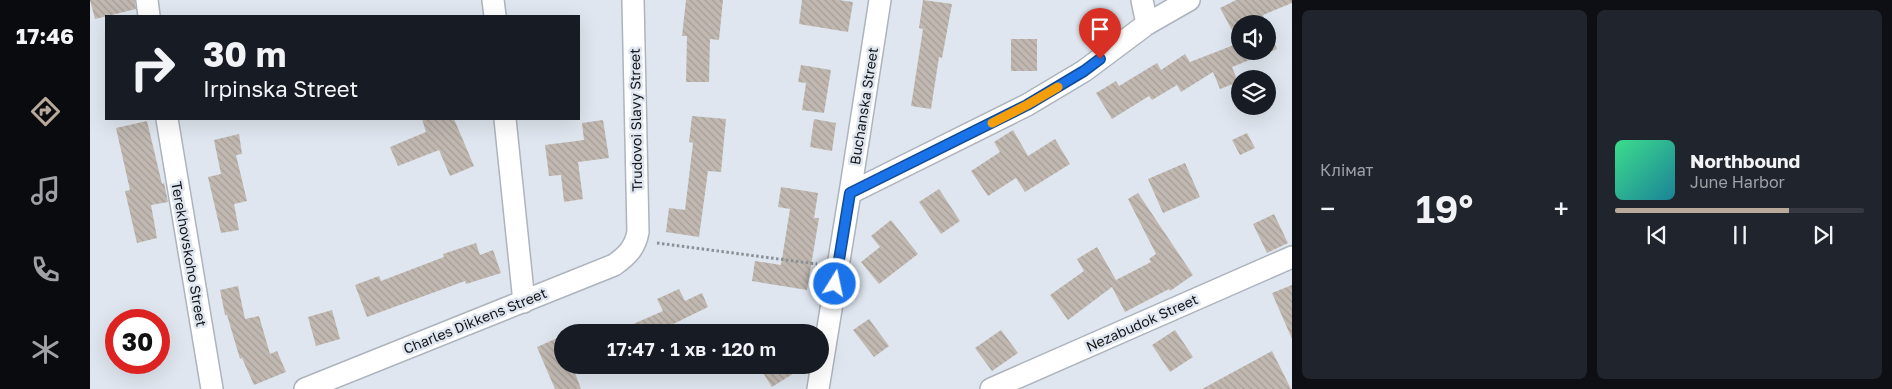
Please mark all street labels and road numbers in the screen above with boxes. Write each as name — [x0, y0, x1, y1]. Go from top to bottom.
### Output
street label: Buchanska Street — [846, 46, 881, 166]
street label: Trudovoi Slavy Street — [626, 48, 645, 192]
street label: Terekhovskoho Street — [168, 180, 211, 328]
street label: Charles Dikkens Street — [401, 284, 549, 357]
street label: Nezabudok Street — [1083, 290, 1200, 355]

